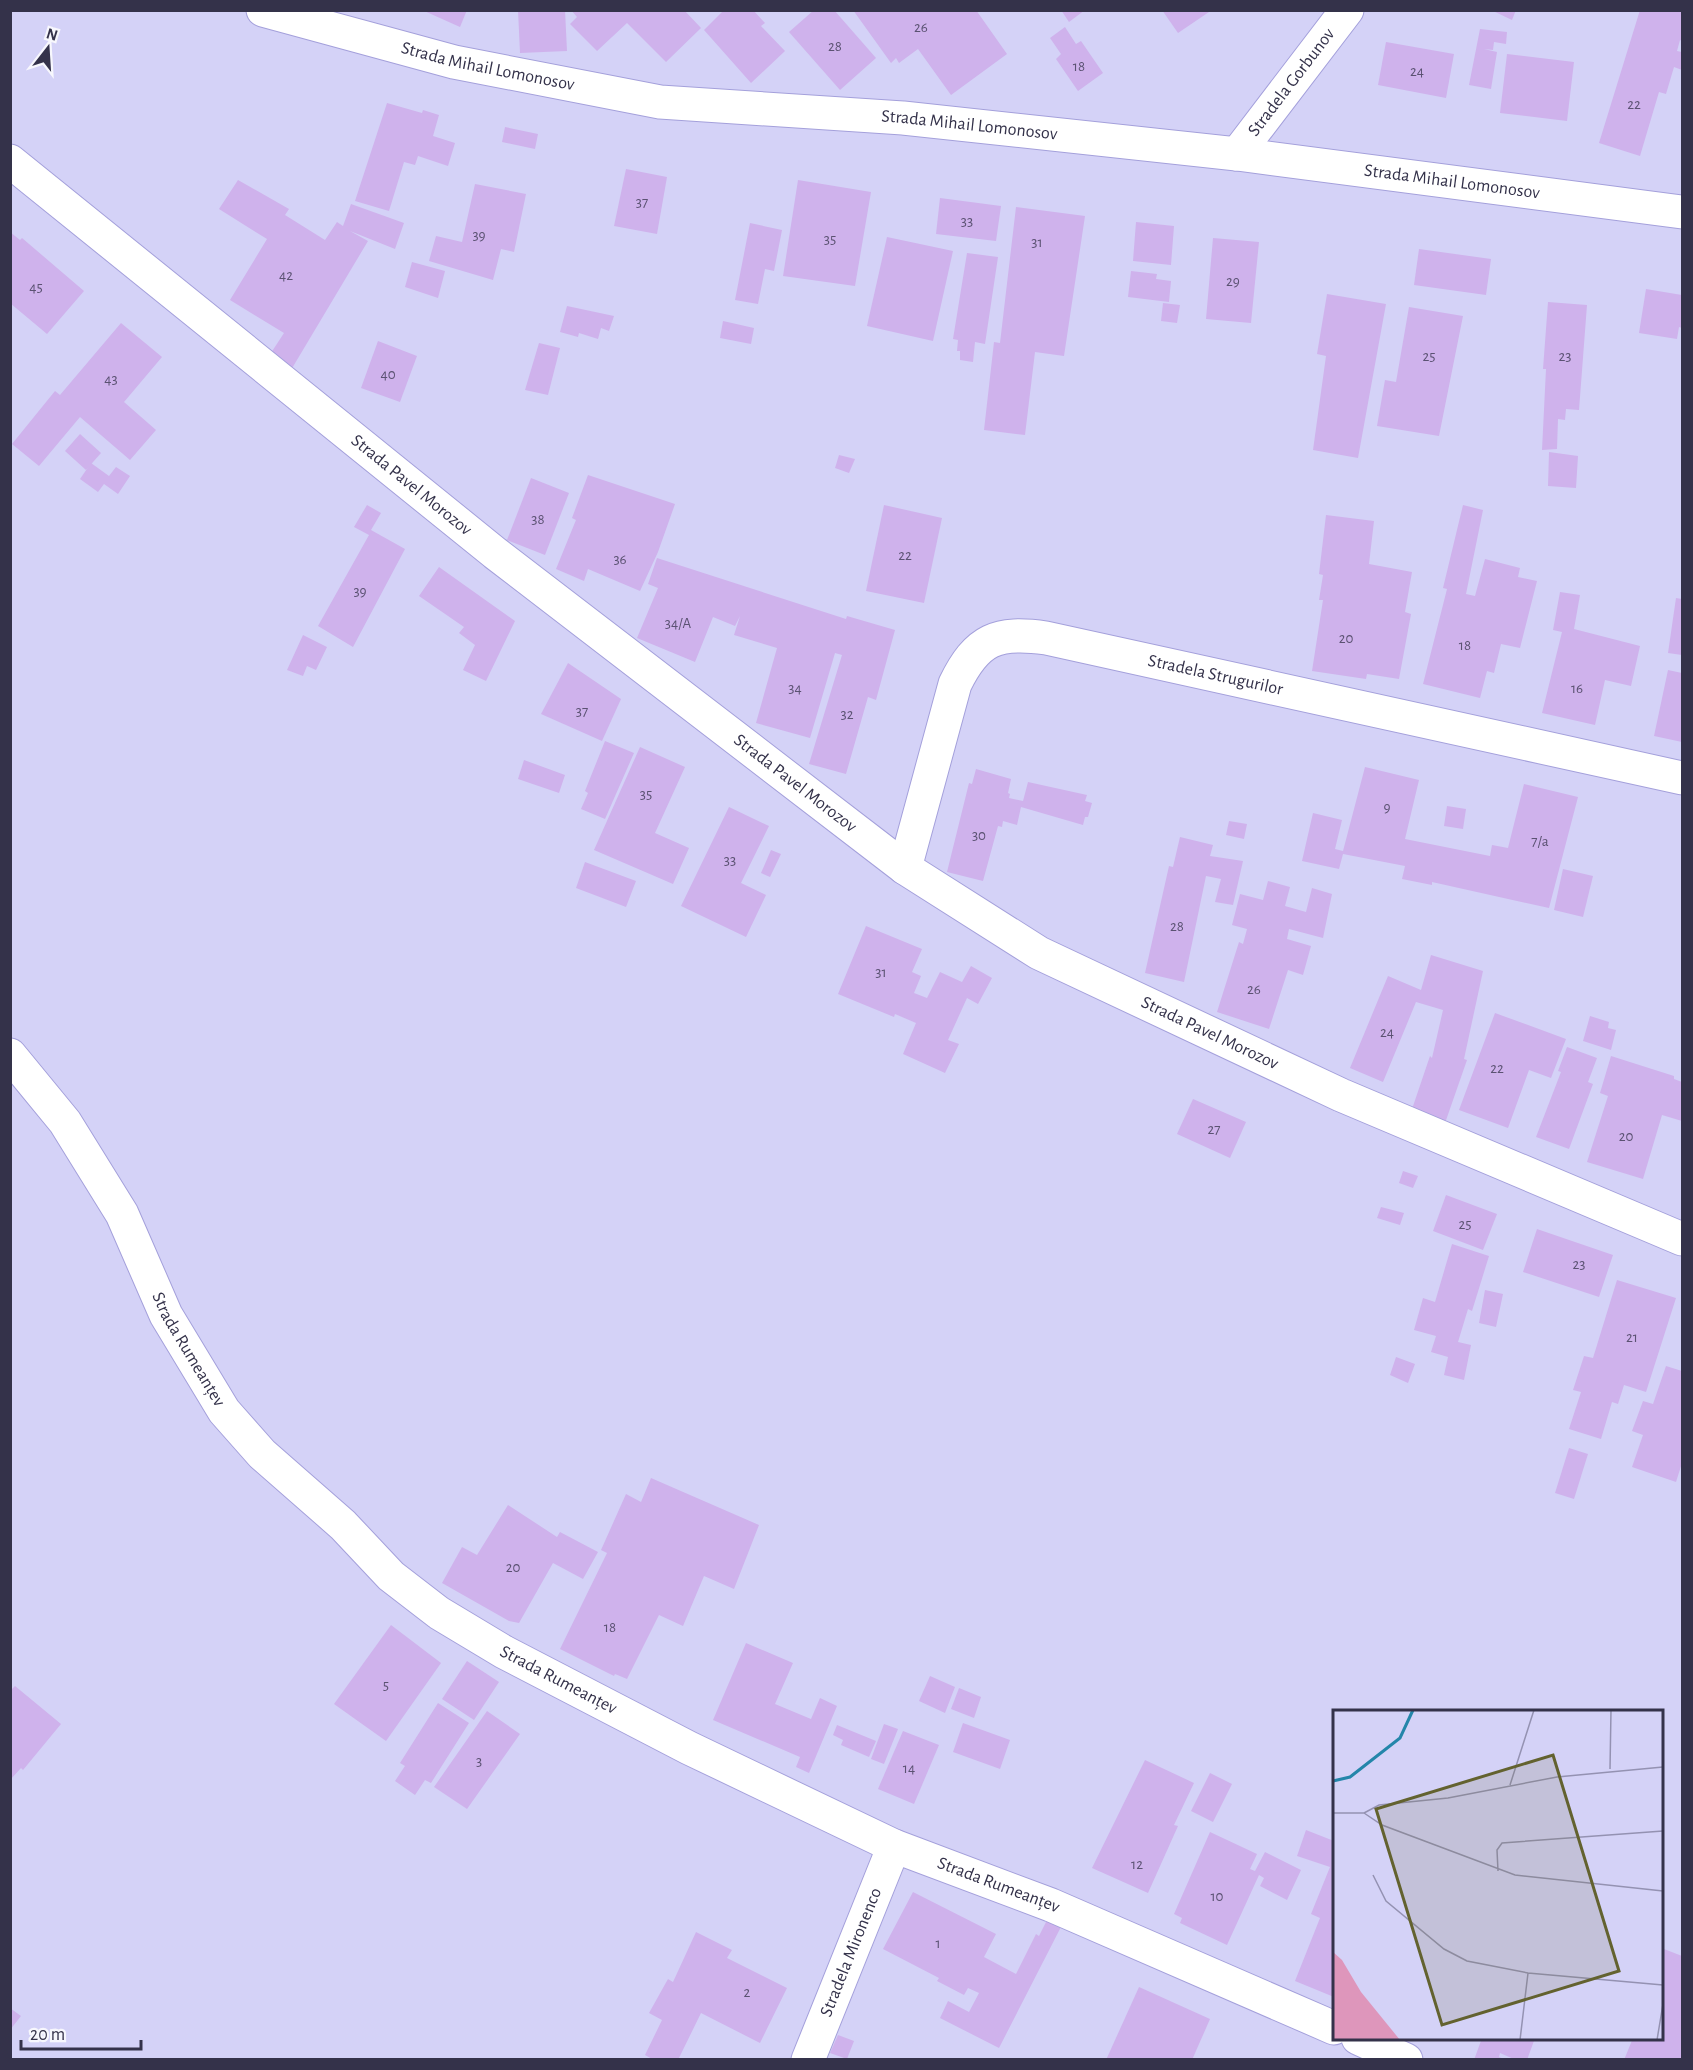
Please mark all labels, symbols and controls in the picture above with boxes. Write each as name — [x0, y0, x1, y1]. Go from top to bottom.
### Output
north arrow — [18, 18, 78, 78]
house number: 26 — [914, 20, 928, 35]
text: N — [44, 25, 60, 44]
street label: Stradela Gorbunov — [1245, 25, 1339, 140]
street label: Strada Mihail Lomonosov — [399, 39, 576, 94]
house number: 28 — [828, 39, 842, 54]
house number: 18 — [1073, 59, 1085, 74]
house number: 24 — [1410, 64, 1424, 79]
house number: 22 — [1627, 97, 1641, 112]
street label: Strada Mihail Lomonosov — [881, 108, 1059, 144]
street label: Strada Mihail Lomonosov — [1363, 162, 1541, 202]
house number: 37 — [636, 195, 648, 210]
house number: 33 — [961, 214, 973, 229]
house number: 39 — [472, 228, 486, 243]
house number: 35 — [824, 232, 836, 247]
house number: 31 — [1031, 235, 1043, 250]
house number: 42 — [279, 268, 293, 283]
house number: 29 — [1226, 274, 1240, 289]
house number: 45 — [29, 280, 43, 295]
house number: 25 — [1422, 349, 1436, 364]
house number: 23 — [1558, 349, 1572, 364]
house number: 40 — [380, 367, 396, 382]
house number: 43 — [104, 372, 118, 387]
street label: Strada Pavel Morozov — [348, 431, 475, 540]
house number: 38 — [531, 512, 545, 527]
house number: 22 — [898, 548, 912, 563]
house number: 36 — [613, 552, 627, 567]
house number: 39 — [353, 584, 367, 599]
house number: 34/A — [665, 616, 692, 631]
house number: 20 — [1339, 631, 1353, 646]
house number: 18 — [1459, 638, 1471, 653]
street label: Stradela Strugurilor — [1146, 652, 1285, 699]
house number: 34 — [788, 681, 802, 696]
house number: 16 — [1571, 681, 1583, 696]
house number: 37 — [576, 704, 588, 719]
house number: 32 — [840, 707, 854, 722]
street label: Strada Pavel Morozov — [730, 731, 860, 836]
house number: 35 — [640, 787, 652, 802]
house number: 9 — [1383, 800, 1391, 815]
house number: 30 — [972, 828, 986, 843]
house number: 7/a — [1531, 834, 1549, 849]
house number: 33 — [724, 853, 736, 868]
house number: 28 — [1170, 919, 1184, 934]
house number: 31 — [875, 965, 887, 980]
house number: 26 — [1247, 982, 1261, 997]
street label: Strada Pavel Morozov — [1138, 993, 1281, 1073]
house number: 24 — [1380, 1025, 1394, 1040]
house number: 22 — [1490, 1061, 1504, 1076]
house number: 27 — [1207, 1122, 1221, 1137]
house number: 20 — [1619, 1129, 1633, 1144]
house number: 25 — [1458, 1217, 1472, 1232]
house number: 23 — [1572, 1257, 1586, 1272]
street label: Strada Rumeanțev — [148, 1290, 228, 1410]
house number: 21 — [1626, 1330, 1638, 1345]
house number: 20 — [506, 1560, 520, 1575]
house number: 18 — [604, 1620, 616, 1635]
street label: Strada Rumeanțev — [497, 1642, 620, 1718]
house number: 5 — [383, 1678, 389, 1693]
inset map — [1333, 1710, 1663, 2040]
house number: 3 — [476, 1754, 482, 1769]
house number: 14 — [903, 1761, 915, 1776]
street label: Strada Rumeanțev — [935, 1854, 1063, 1917]
house number: 12 — [1131, 1857, 1143, 1872]
street label: Stradela Mironenco — [817, 1885, 885, 2019]
house number: 10 — [1210, 1889, 1224, 1904]
house number: 1 — [935, 1936, 941, 1951]
house number: 2 — [744, 1985, 751, 2000]
scale bar — [21, 2013, 141, 2051]
text: 20 m — [30, 2026, 65, 2044]

